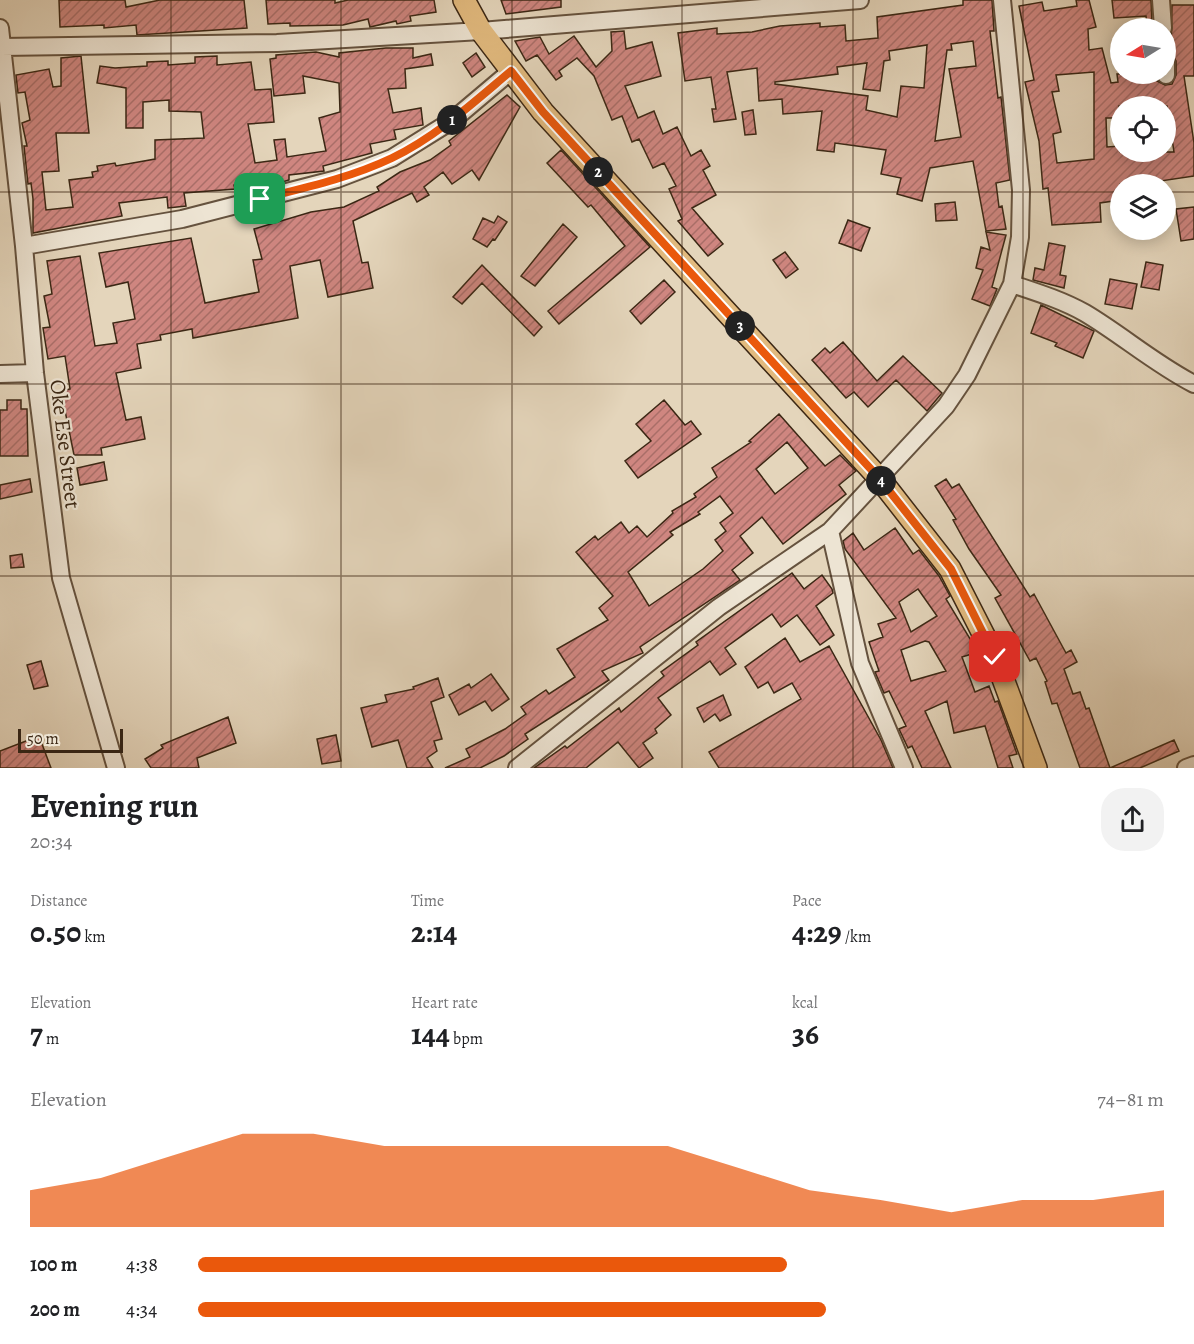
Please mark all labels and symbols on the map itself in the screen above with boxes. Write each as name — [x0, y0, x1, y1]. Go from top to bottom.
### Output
north arrow — [1110, 18, 1176, 84]
pin: 1 — [437, 105, 467, 135]
pin: 2 — [583, 157, 613, 187]
pin — [234, 173, 285, 224]
pin: 3 — [725, 311, 755, 341]
street label: Oke Ese Street — [42, 378, 88, 511]
pin: 4 — [866, 466, 896, 496]
pin — [969, 631, 1020, 682]
scale bar — [18, 726, 123, 754]

